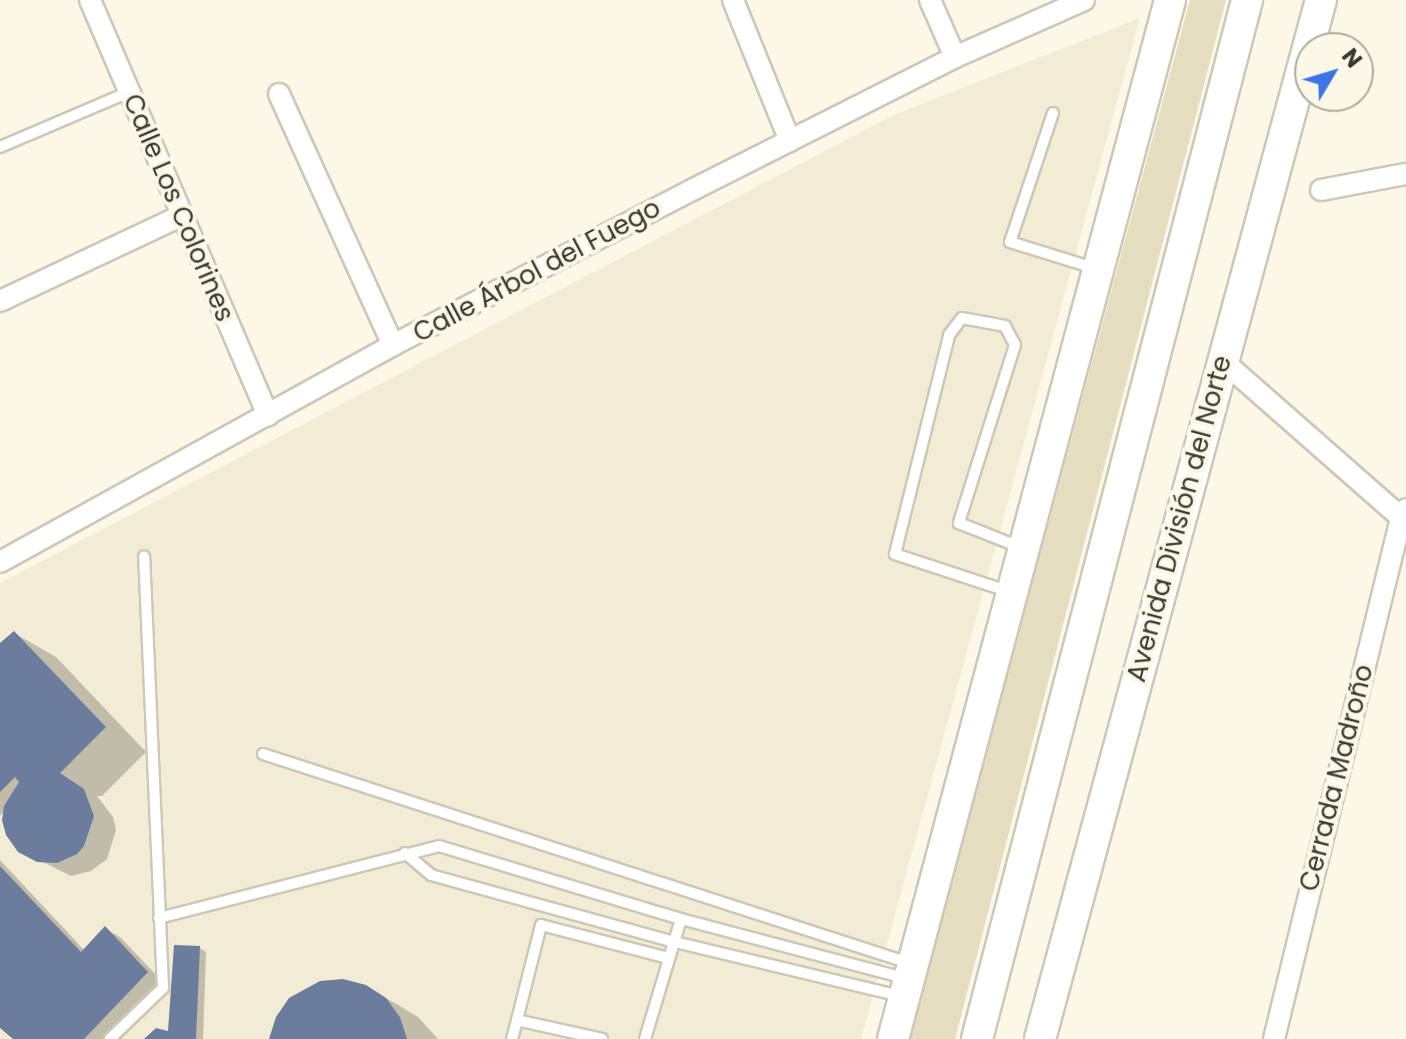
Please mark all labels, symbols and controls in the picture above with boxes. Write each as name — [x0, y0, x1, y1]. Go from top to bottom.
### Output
north arrow — [1294, 32, 1374, 112]
text: N — [1334, 42, 1369, 74]
street label: Calle Los Colorines — [116, 90, 240, 326]
street label: Calle Árbol del Fuego — [408, 193, 666, 349]
street label: Avenida División del Norte — [1121, 352, 1239, 686]
street label: Cerrada Madroño — [1294, 661, 1380, 895]

